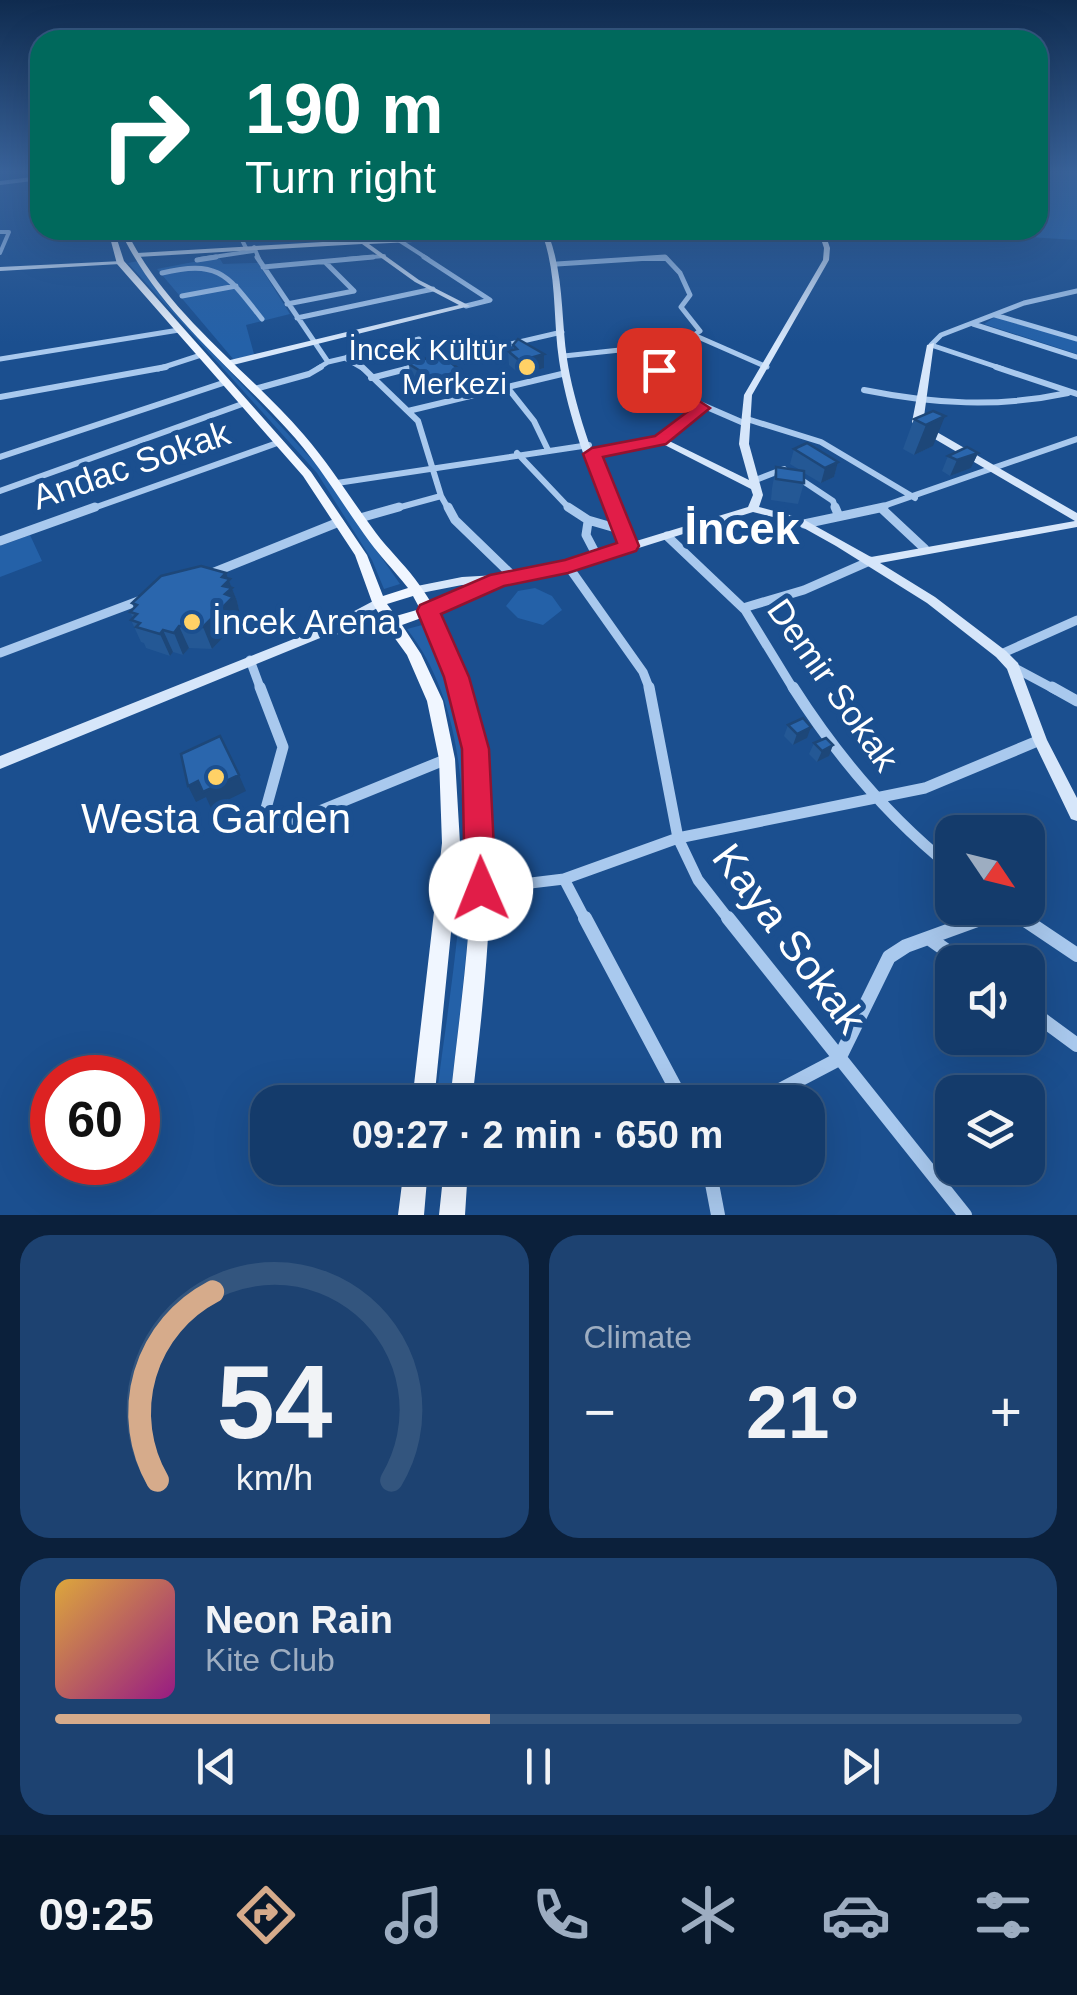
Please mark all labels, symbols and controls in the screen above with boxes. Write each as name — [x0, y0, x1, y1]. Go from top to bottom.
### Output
icon: right — [80, 70, 210, 200]
text: 190 m — [245, 70, 443, 148]
text: Turn right — [245, 152, 436, 203]
pin — [617, 328, 702, 413]
place label: İncek Kültür Merkezi — [349, 333, 507, 400]
icon: arrive — [632, 343, 687, 398]
marker: İncek Kültür Merkezi — [516, 356, 538, 378]
street label: Andac Sokak — [27, 412, 235, 517]
district label: İncek — [684, 503, 801, 554]
street label: Demir Sokak — [760, 591, 907, 778]
place label: İncek Arena — [212, 602, 397, 641]
marker: İncek Arena — [181, 611, 203, 633]
marker: Westa Garden — [205, 766, 227, 788]
place label: Westa Garden — [81, 795, 351, 842]
north arrow — [935, 815, 1045, 925]
map controls — [935, 815, 1045, 1185]
street label: Kaya Sokak — [703, 835, 876, 1043]
position arrow — [429, 837, 533, 941]
button: sound — [935, 945, 1045, 1055]
speed limit sign: 60 — [30, 1055, 160, 1185]
button: layers — [935, 1075, 1045, 1185]
text: 09:27 · 2 min · 650 m — [352, 1114, 723, 1156]
text: Climate — [584, 1319, 692, 1355]
text: 54 — [216, 1344, 332, 1460]
text: 21° — [746, 1370, 859, 1454]
text: − — [584, 1381, 616, 1443]
text: + — [990, 1381, 1022, 1443]
text: km/h — [236, 1458, 313, 1498]
text: Neon Rain — [205, 1599, 393, 1641]
text: Kite Club — [205, 1642, 335, 1678]
icon: previous — [189, 1739, 244, 1794]
icon: pause — [511, 1739, 566, 1794]
icon: next — [833, 1739, 888, 1794]
icon: directions — [231, 1880, 301, 1950]
icon: music — [379, 1880, 449, 1950]
icon: phone — [526, 1880, 596, 1950]
icon: climate — [673, 1880, 743, 1950]
icon: car — [821, 1880, 891, 1950]
icon: filters — [968, 1880, 1038, 1950]
text: 09:25 — [39, 1889, 154, 1940]

